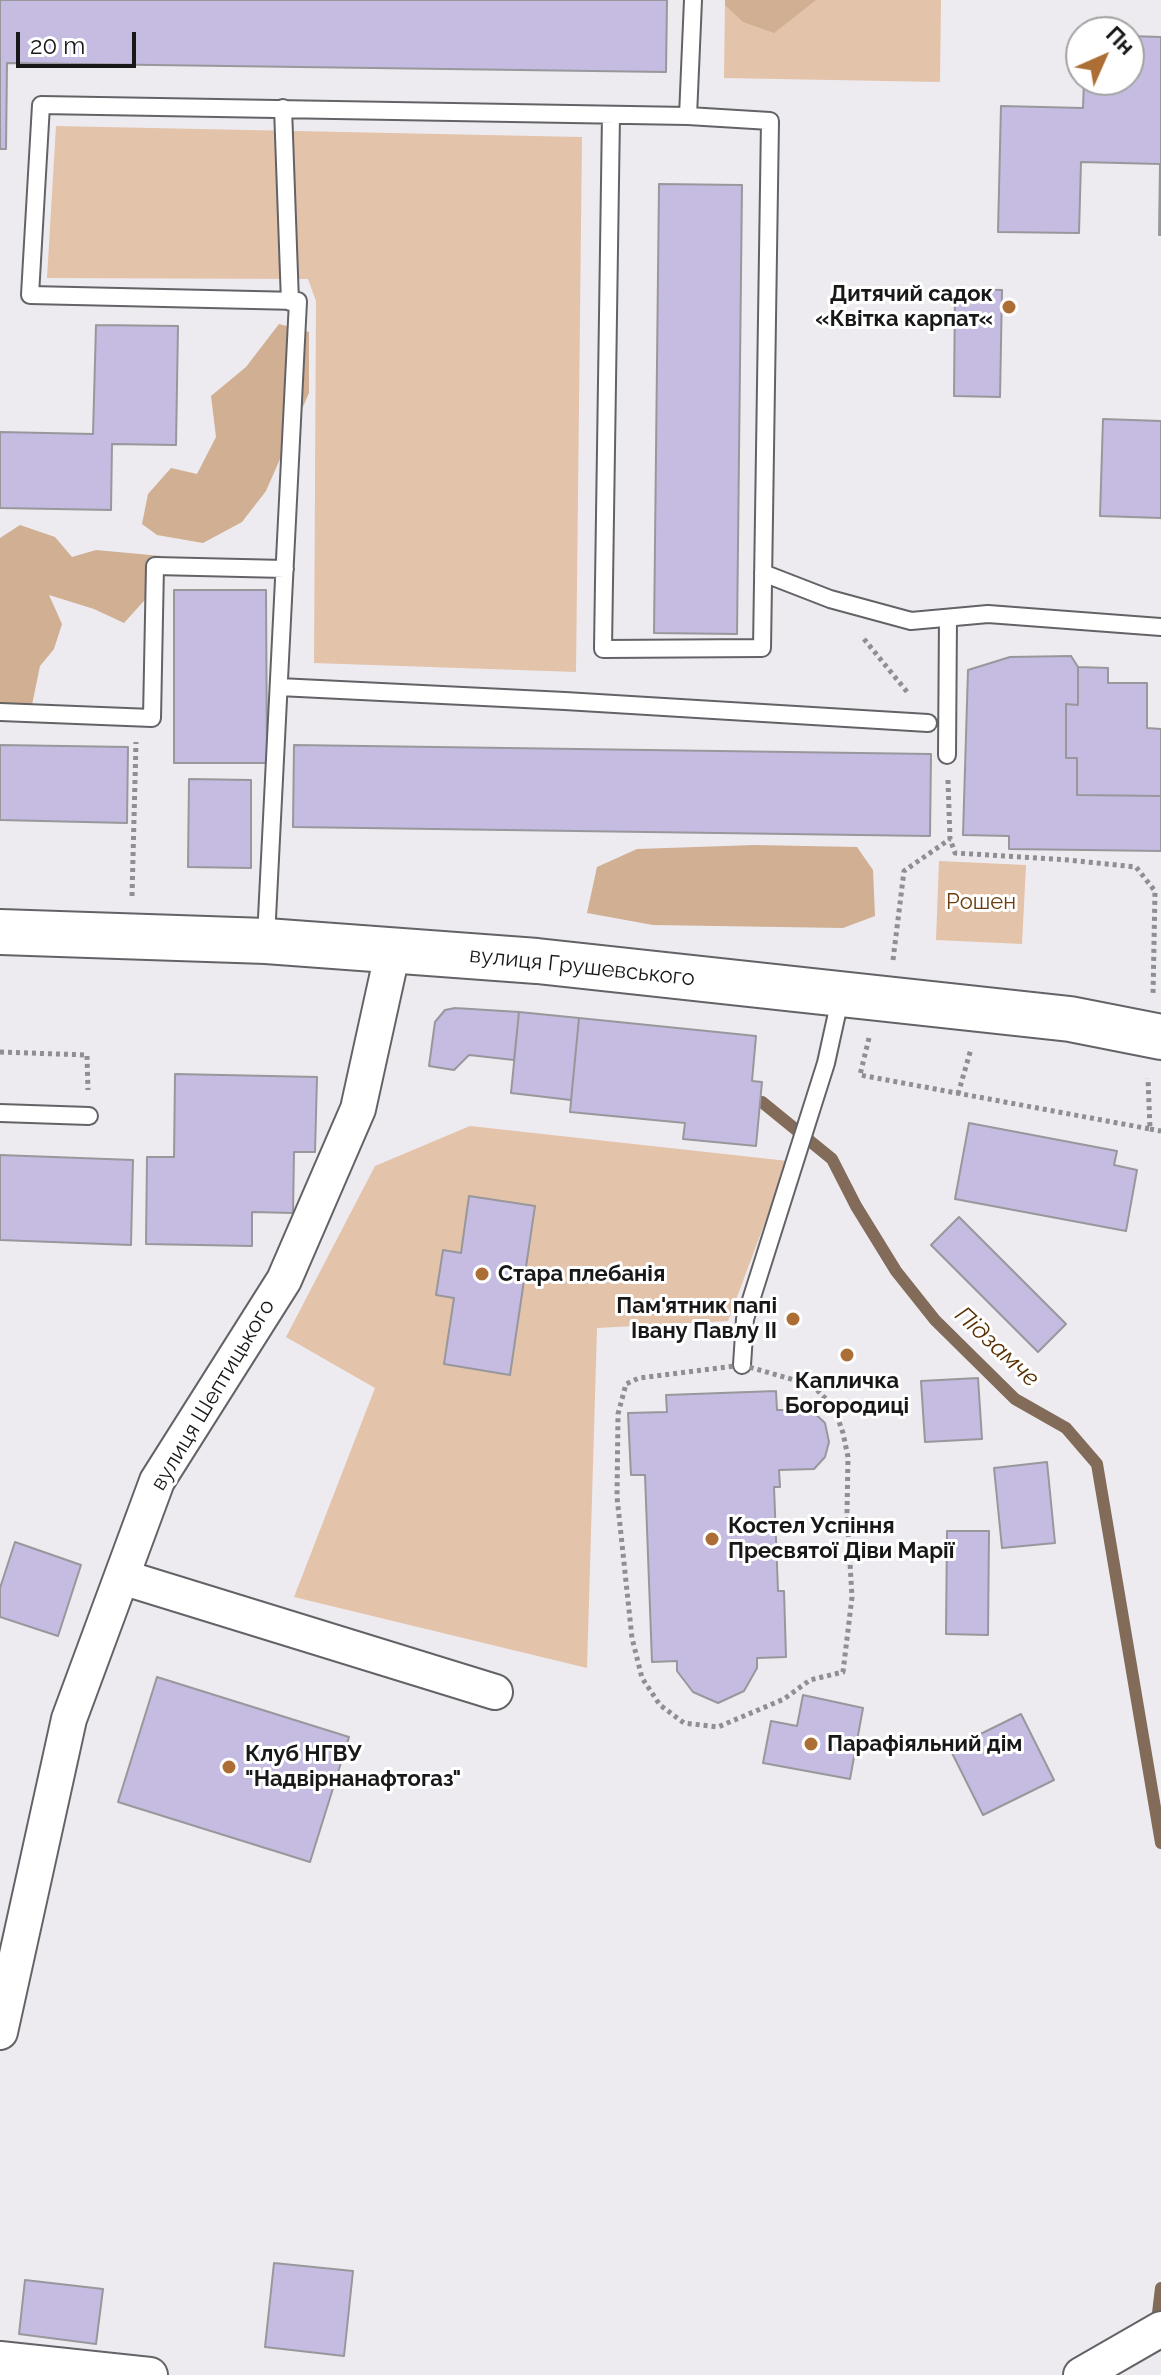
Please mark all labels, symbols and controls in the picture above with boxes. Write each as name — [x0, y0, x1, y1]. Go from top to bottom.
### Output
scale bar — [20, 16, 140, 66]
north arrow — [1065, 16, 1145, 96]
text: Пн — [1101, 21, 1140, 60]
text: 20 m — [30, 31, 85, 60]
place label: Дитячий садок «Квітка карпат« — [815, 281, 993, 332]
marker: Дитячий садок «Квітка карпат« — [1000, 298, 1018, 316]
park label: Рошен — [946, 889, 1016, 915]
street label: вулиця Грушевського — [468, 942, 696, 992]
place label: Стара плебанія — [498, 1261, 665, 1287]
marker: Стара плебанія — [473, 1265, 491, 1283]
place label: Пам'ятник папі Івану Павлу ІІ — [616, 1293, 777, 1344]
street label: вулиця Шептицького — [145, 1295, 281, 1495]
water label: Підзамче — [949, 1301, 1045, 1393]
marker: Пам'ятник папі Івану Павлу ІІ — [784, 1310, 802, 1328]
marker: Капличка Богородиці — [838, 1346, 856, 1364]
place label: Капличка Богородиці — [785, 1368, 909, 1420]
place label: Костел Успіння Пресвятої Діви Марії — [728, 1513, 954, 1564]
marker: Костел Успіння Пресвятої Діви Марії — [703, 1530, 721, 1548]
place label: Парафіяльний дім — [827, 1731, 1022, 1757]
marker: Парафіяльний дім — [802, 1735, 820, 1753]
place label: Клуб НГВУ "Надвірнанафтогаз" — [245, 1741, 461, 1792]
marker: Клуб НГВУ "Надвірнанафтогаз" — [220, 1758, 238, 1776]

